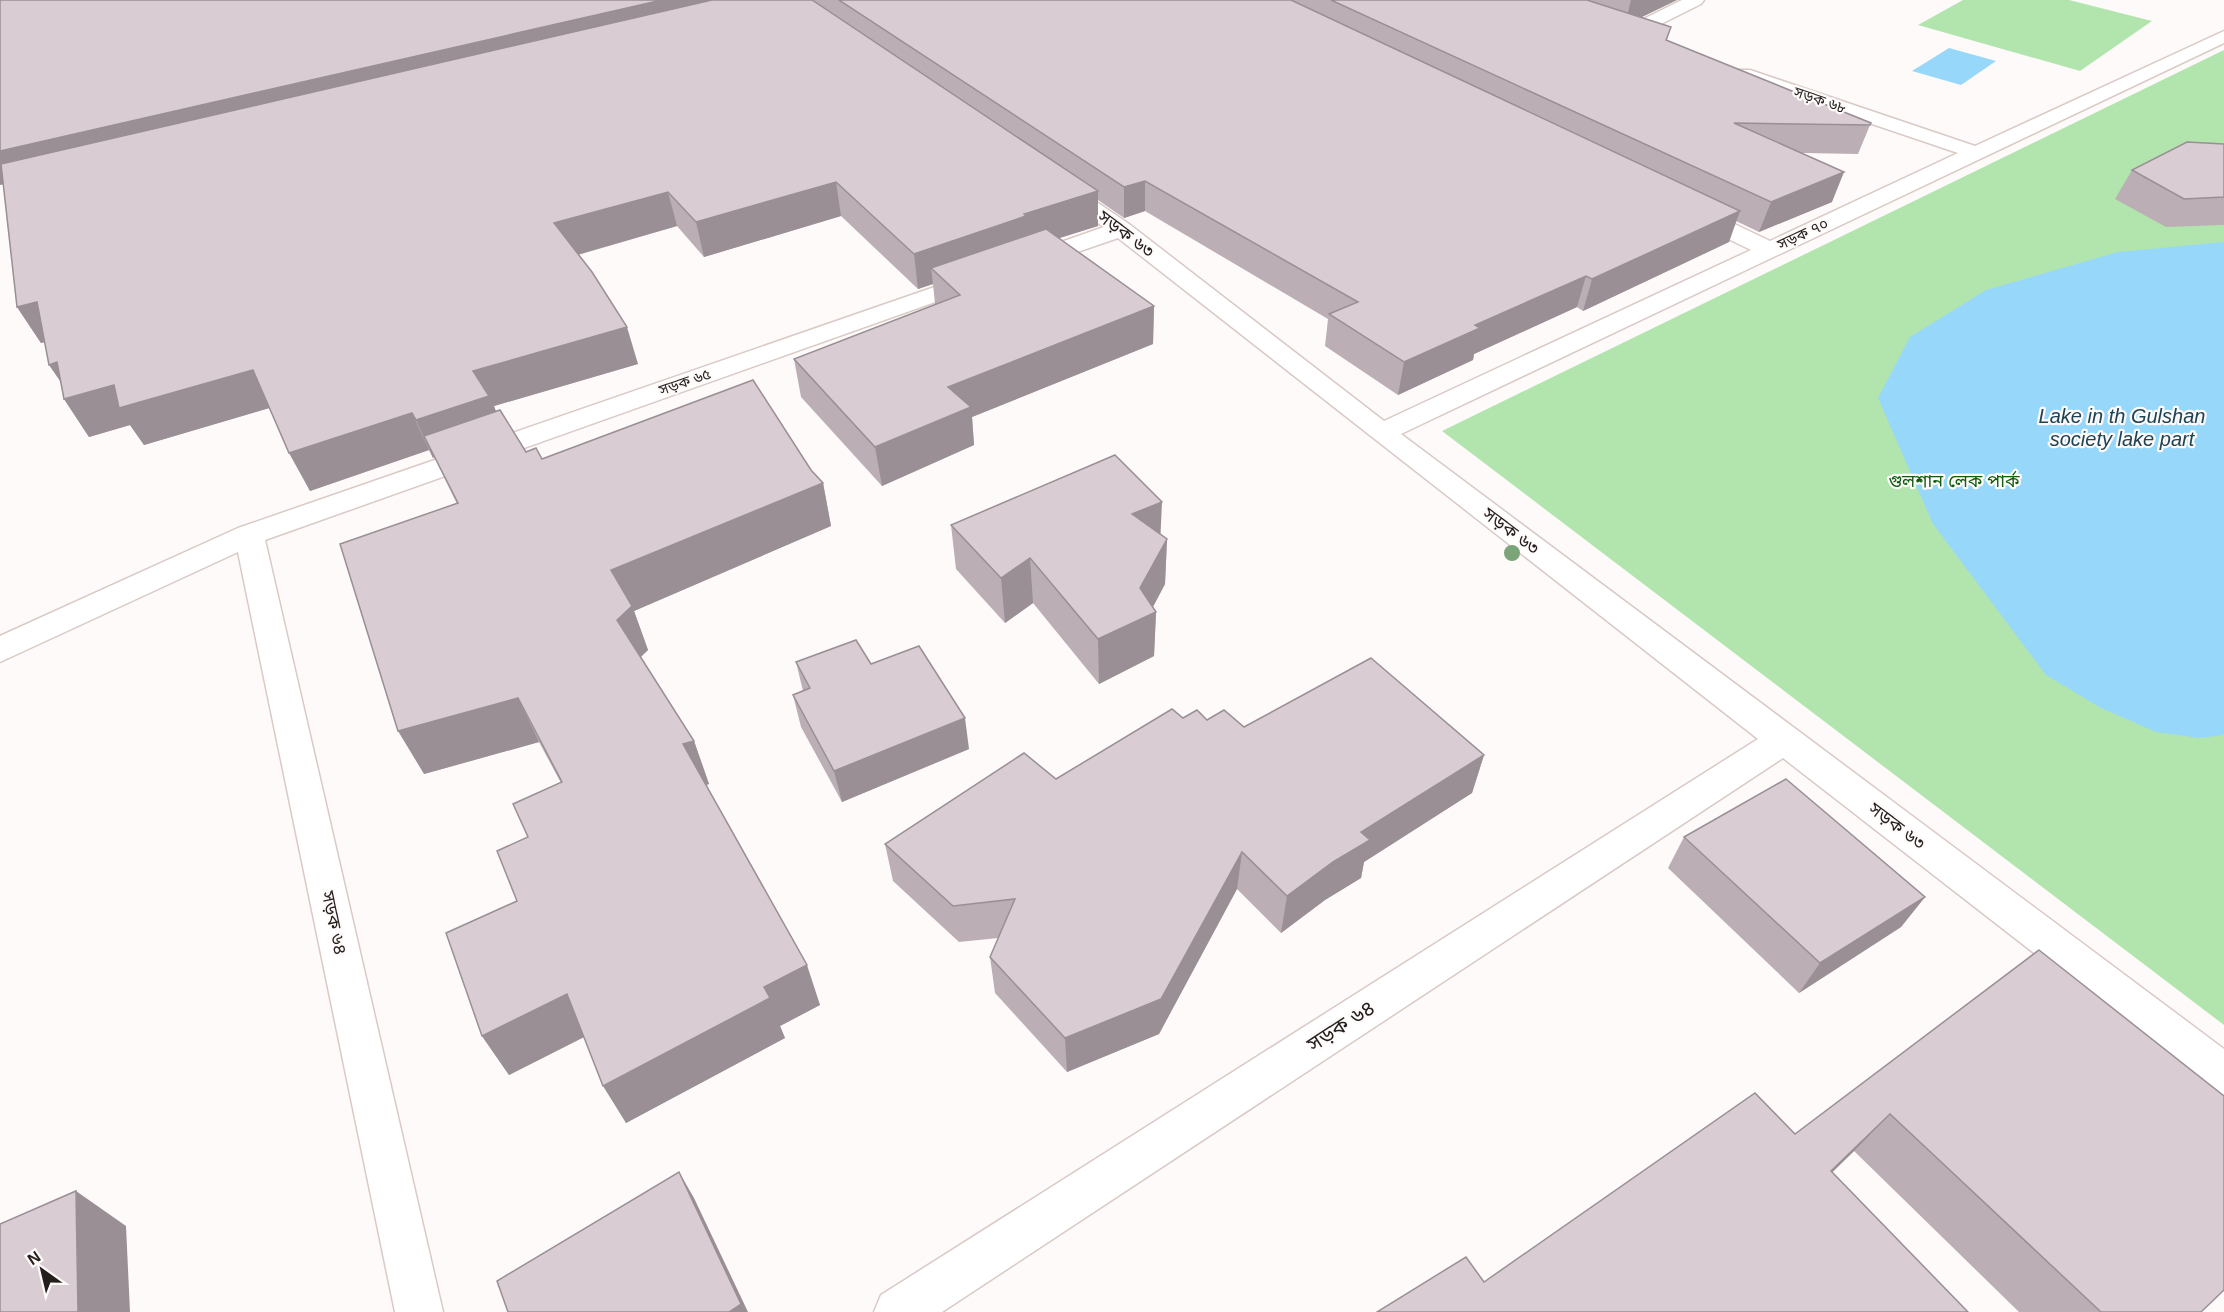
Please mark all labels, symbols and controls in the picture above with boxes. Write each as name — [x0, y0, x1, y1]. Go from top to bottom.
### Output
street label: সড়ক ৬৮ — [1791, 82, 1849, 116]
street label: সড়ক ৬৩ — [1093, 206, 1158, 262]
street label: সড়ক ৭০ — [1774, 214, 1831, 253]
street label: সড়ক ৬৫ — [656, 365, 713, 399]
water label: Lake in th Gulshan society lake part — [2039, 405, 2205, 450]
park label: গুলশান লেক পার্ক — [1888, 470, 2020, 491]
street label: সড়ক ৬৩ — [1478, 503, 1543, 559]
street label: সড়ক ৬৩ — [1864, 798, 1929, 854]
street label: সড়ক ৬৪ — [317, 888, 351, 957]
street label: সড়ক ৬৪ — [1302, 995, 1379, 1056]
north arrow — [12, 1240, 72, 1300]
text: N — [24, 1248, 43, 1268]

